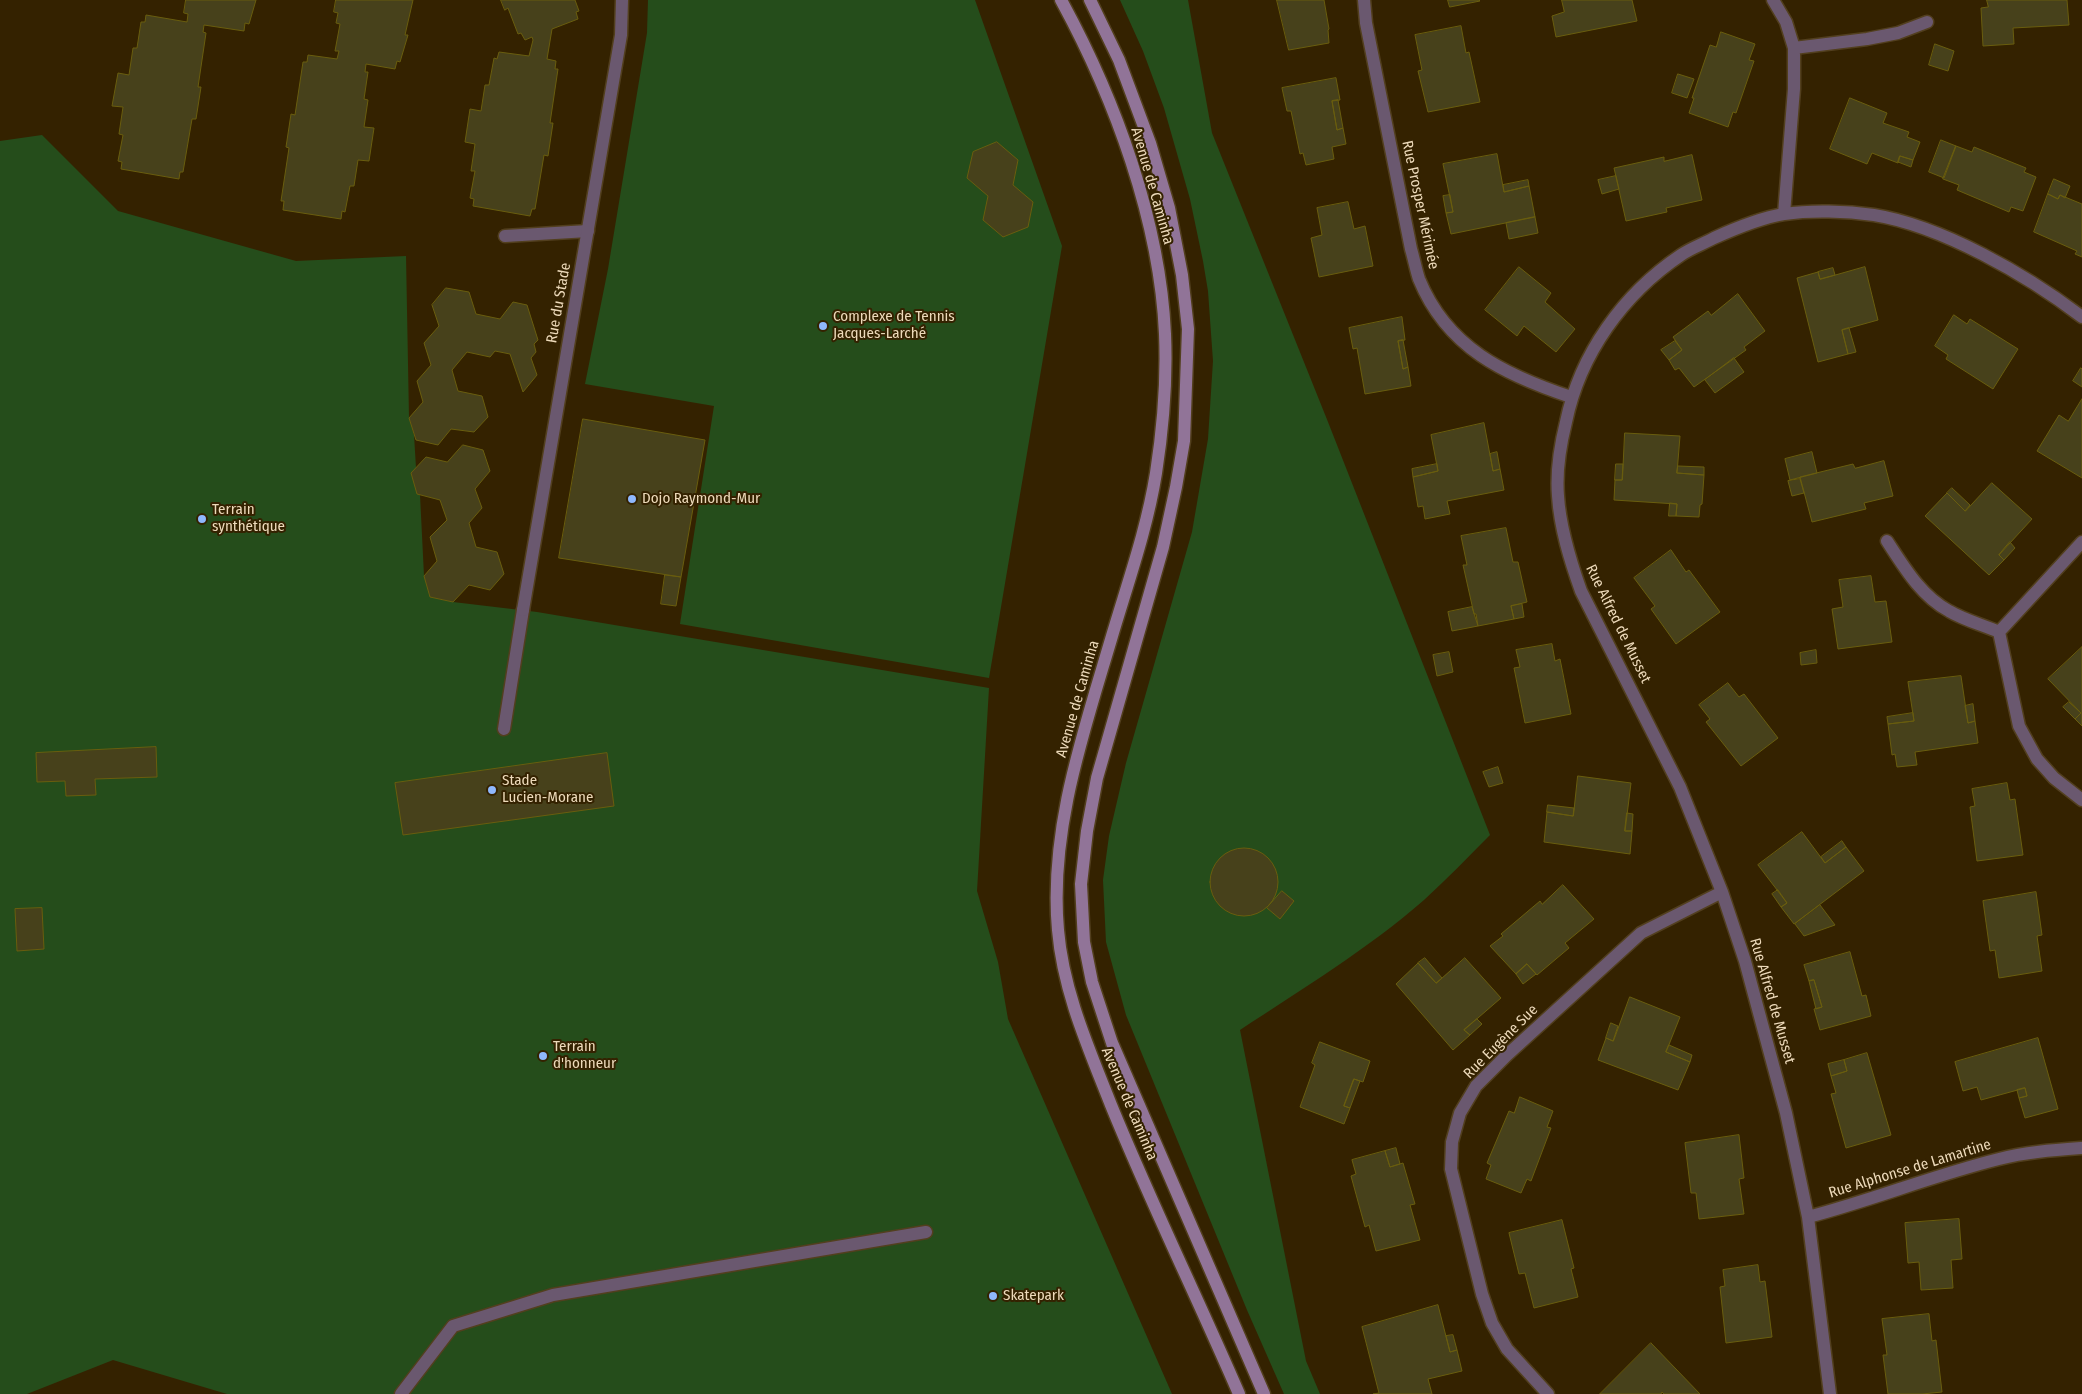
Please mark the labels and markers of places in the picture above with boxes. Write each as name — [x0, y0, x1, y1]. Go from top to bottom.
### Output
place label: Complexe de Tennis Jacques-Larché — [833, 308, 955, 343]
marker: Complexe de Tennis Jacques-Larché — [817, 320, 829, 332]
place label: Dojo Raymond-Mur — [642, 490, 760, 508]
marker: Dojo Raymond-Mur — [626, 493, 638, 505]
place label: Terrain synthétique — [212, 501, 285, 536]
marker: Terrain synthétique — [196, 513, 208, 525]
place label: Stade Lucien-Morane — [502, 772, 593, 807]
marker: Stade Lucien-Morane — [486, 784, 498, 796]
place label: Terrain d'honneur — [553, 1038, 616, 1073]
marker: Terrain d'honneur — [537, 1050, 549, 1062]
place label: Skatepark — [1003, 1287, 1064, 1305]
marker: Skatepark — [987, 1290, 999, 1302]

